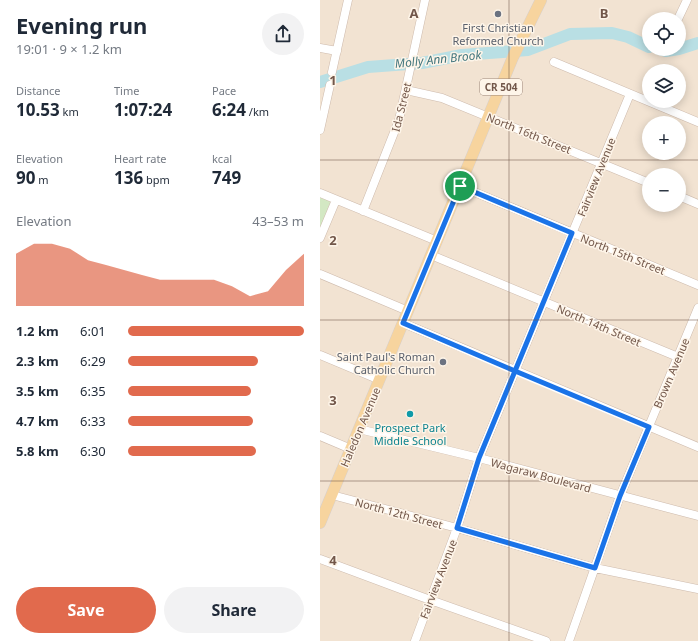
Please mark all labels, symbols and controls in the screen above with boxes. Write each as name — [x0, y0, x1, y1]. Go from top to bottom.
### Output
text: A — [410, 4, 419, 22]
text: B — [600, 4, 608, 22]
marker: First Christian Reformed Church — [493, 9, 503, 19]
text: Evening run — [16, 10, 147, 40]
map controls — [642, 12, 686, 212]
button: locate — [642, 12, 686, 56]
button: share — [262, 13, 304, 55]
place label: First Christian Reformed Church — [452, 20, 544, 48]
text: 19:01 · 9 × 1.2 km — [16, 40, 122, 58]
water label: Molly Ann Brook — [394, 46, 483, 72]
button: layers — [642, 64, 686, 108]
text: 1 — [329, 71, 337, 89]
road number: CR 504 — [480, 79, 522, 95]
street label: Ida Street — [388, 81, 414, 133]
text: Distance — [16, 83, 61, 98]
text: Time — [114, 83, 139, 98]
text: Pace — [212, 83, 236, 98]
text: 10.53 — [16, 98, 60, 121]
text: 1:07:24 — [114, 98, 172, 121]
text: 6:24 — [212, 98, 246, 121]
text: km — [60, 104, 79, 119]
text: /km — [246, 104, 269, 119]
street label: North 16th Street — [484, 109, 574, 157]
button: + — [642, 116, 686, 160]
street label: Fairview Avenue — [573, 135, 619, 219]
text: Elevation — [16, 151, 63, 166]
text: Heart rate — [114, 151, 167, 166]
text: kcal — [212, 151, 232, 166]
text: 90 — [16, 166, 35, 189]
text: 136 — [114, 166, 143, 189]
text: 749 — [212, 166, 241, 189]
button: − — [642, 168, 686, 212]
pin — [443, 169, 477, 203]
text: m — [35, 172, 49, 187]
text: bpm — [143, 172, 170, 187]
icon: arrive — [449, 175, 471, 197]
text: Elevation — [16, 212, 72, 230]
text: 43–53 m — [252, 212, 304, 230]
street label: North 15th Street — [578, 230, 668, 278]
text: 2 — [329, 231, 337, 249]
street label: North 14th Street — [555, 300, 643, 350]
text: 1.2 km — [16, 322, 59, 340]
text: 6:01 — [80, 322, 106, 340]
street label: Brown Avenue — [649, 336, 693, 410]
place label: Saint Paul's Roman Catholic Church — [337, 349, 435, 377]
text: 2.3 km — [16, 352, 59, 370]
text: 6:29 — [80, 352, 106, 370]
marker: Saint Paul's Roman Catholic Church — [438, 357, 448, 367]
text: 3.5 km — [16, 382, 59, 400]
text: 6:35 — [80, 382, 106, 400]
street label: Haledon Avenue — [336, 385, 384, 469]
text: 3 — [329, 391, 337, 409]
marker: Prospect Park Middle School — [405, 409, 415, 419]
text: 4.7 km — [16, 412, 59, 430]
text: 6:33 — [80, 412, 106, 430]
place label: Prospect Park Middle School — [374, 420, 446, 448]
text: 5.8 km — [16, 442, 59, 460]
text: 6:30 — [80, 442, 106, 460]
street label: Wagaraw Boulevard — [489, 454, 593, 496]
street label: North 12th Street — [354, 494, 444, 532]
street label: Fairview Avenue — [416, 537, 460, 621]
text: 4 — [329, 551, 337, 569]
button: Save — [16, 587, 156, 633]
button: Share — [164, 587, 304, 633]

